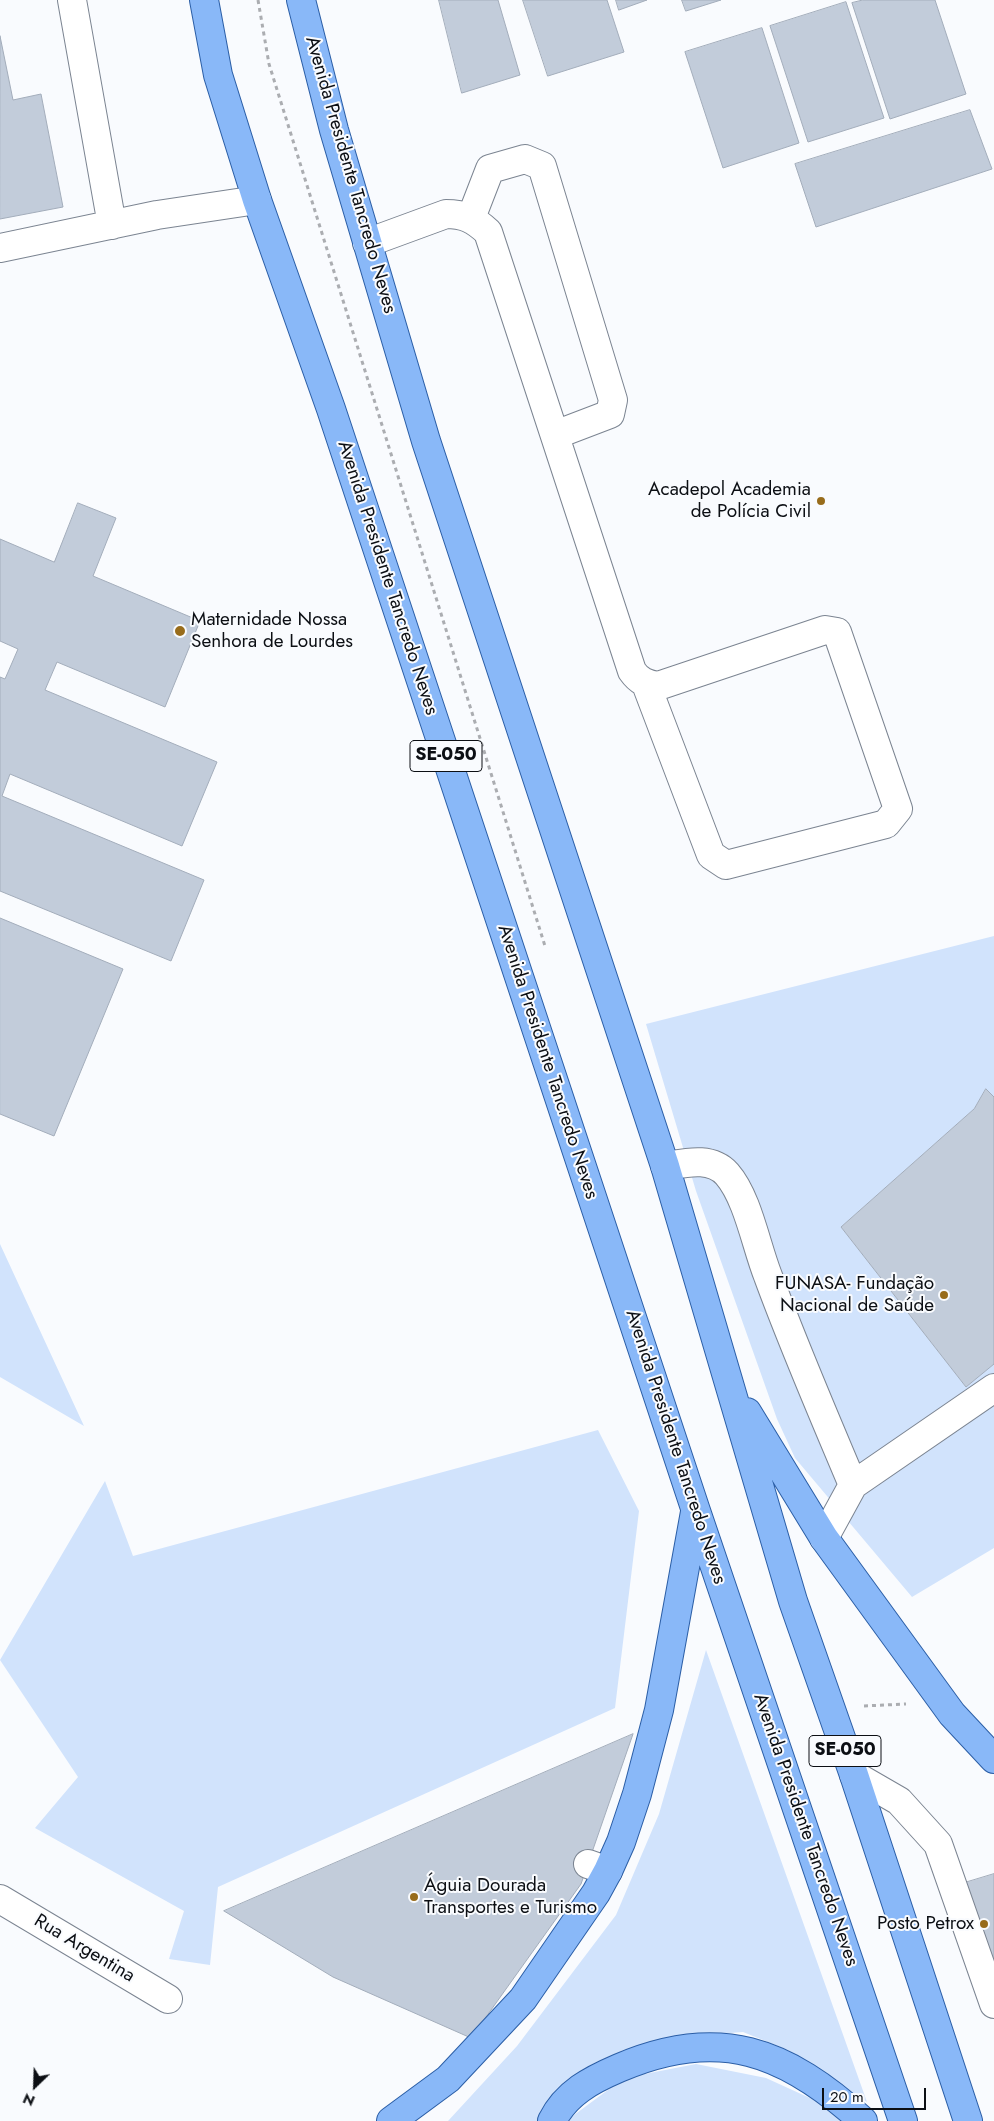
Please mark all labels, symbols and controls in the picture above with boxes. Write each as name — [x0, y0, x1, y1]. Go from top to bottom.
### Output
street label: Avenida Presidente Tancredo Neves — [299, 34, 401, 316]
street label: Avenida Presidente Tancredo Neves — [332, 438, 442, 718]
place label: Acadepol Academia de Polícia Civil — [648, 479, 811, 523]
marker: Acadepol Academia de Polícia Civil — [815, 495, 827, 507]
place label: Maternidade Nossa Senhora de Lourdes — [191, 609, 353, 653]
marker: Maternidade Nossa Senhora de Lourdes — [173, 624, 187, 638]
road number: SE-050 — [410, 740, 482, 771]
street label: Avenida Presidente Tancredo Neves — [492, 922, 602, 1202]
place label: FUNASA- Fundação Nacional de Saúde — [775, 1273, 934, 1317]
marker: FUNASA- Fundação Nacional de Saúde — [938, 1289, 950, 1301]
street label: Avenida Presidente Tancredo Neves — [620, 1307, 730, 1587]
street label: Avenida Presidente Tancredo Neves — [747, 1691, 863, 1969]
road number: SE-050 — [809, 1735, 881, 1766]
place label: Águia Dourada Transportes e Turismo — [424, 1875, 597, 1919]
marker: Águia Dourada Transportes e Turismo — [408, 1891, 420, 1903]
street label: Rua Argentina — [30, 1910, 138, 1988]
place label: Posto Petrox — [877, 1913, 974, 1935]
marker: Posto Petrox — [978, 1918, 990, 1930]
north arrow — [10, 2061, 60, 2111]
scale bar — [824, 2078, 928, 2110]
text: 20 m — [830, 2086, 864, 2108]
text: N — [20, 2088, 38, 2111]

